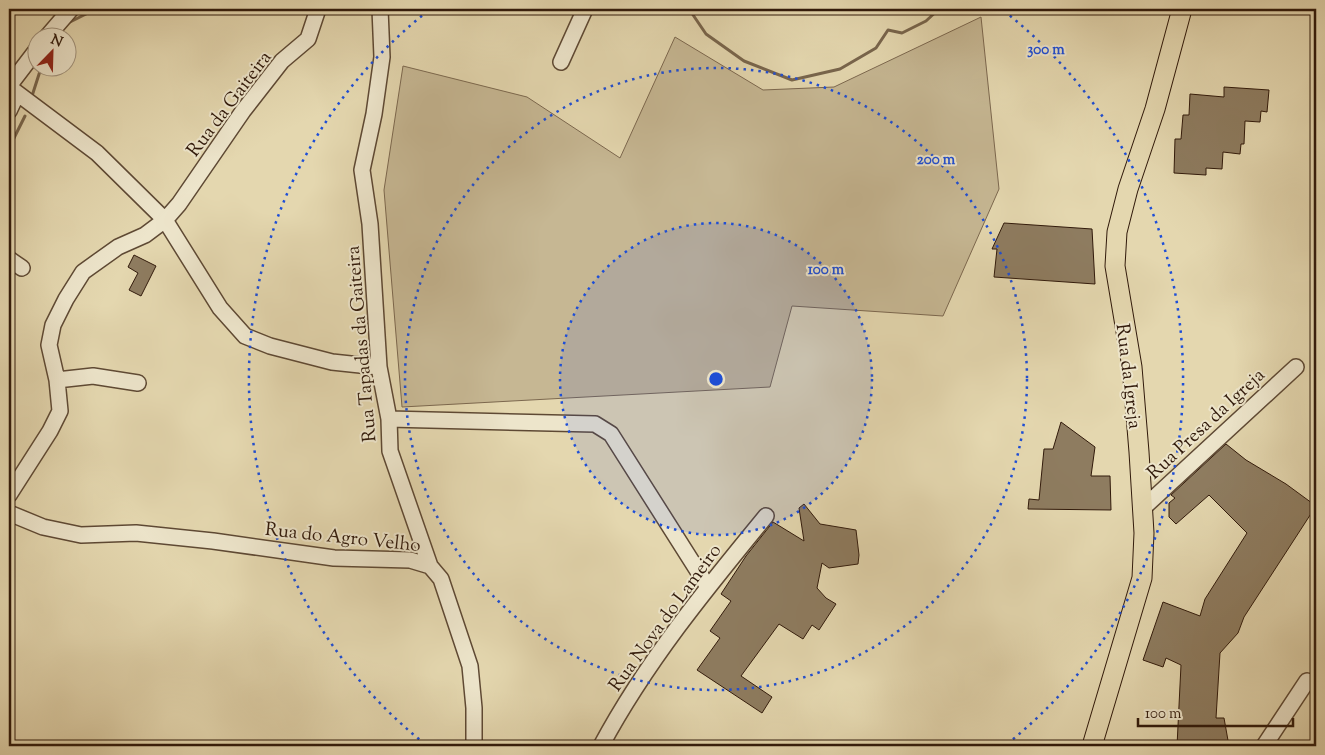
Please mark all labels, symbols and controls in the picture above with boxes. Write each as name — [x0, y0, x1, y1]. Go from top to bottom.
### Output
north arrow — [28, 28, 78, 78]
text: N — [47, 30, 65, 53]
text: 300 m — [1027, 40, 1065, 61]
street label: Rua da Gaiteira — [181, 46, 279, 163]
text: 200 m — [917, 150, 956, 171]
street label: Rua Tapadas da Gaiteira — [340, 244, 385, 443]
text: 100 m — [808, 260, 845, 281]
street label: Rua da Igreja — [1108, 322, 1147, 431]
street label: Rua Presa da Igreja — [1142, 363, 1272, 487]
centre of rings — [707, 370, 725, 388]
street label: Rua do Agro Velho — [263, 517, 422, 560]
street label: Rua Nova do Lameiro — [603, 539, 729, 698]
scale bar — [1138, 695, 1292, 727]
text: 100 m — [1145, 704, 1182, 725]

